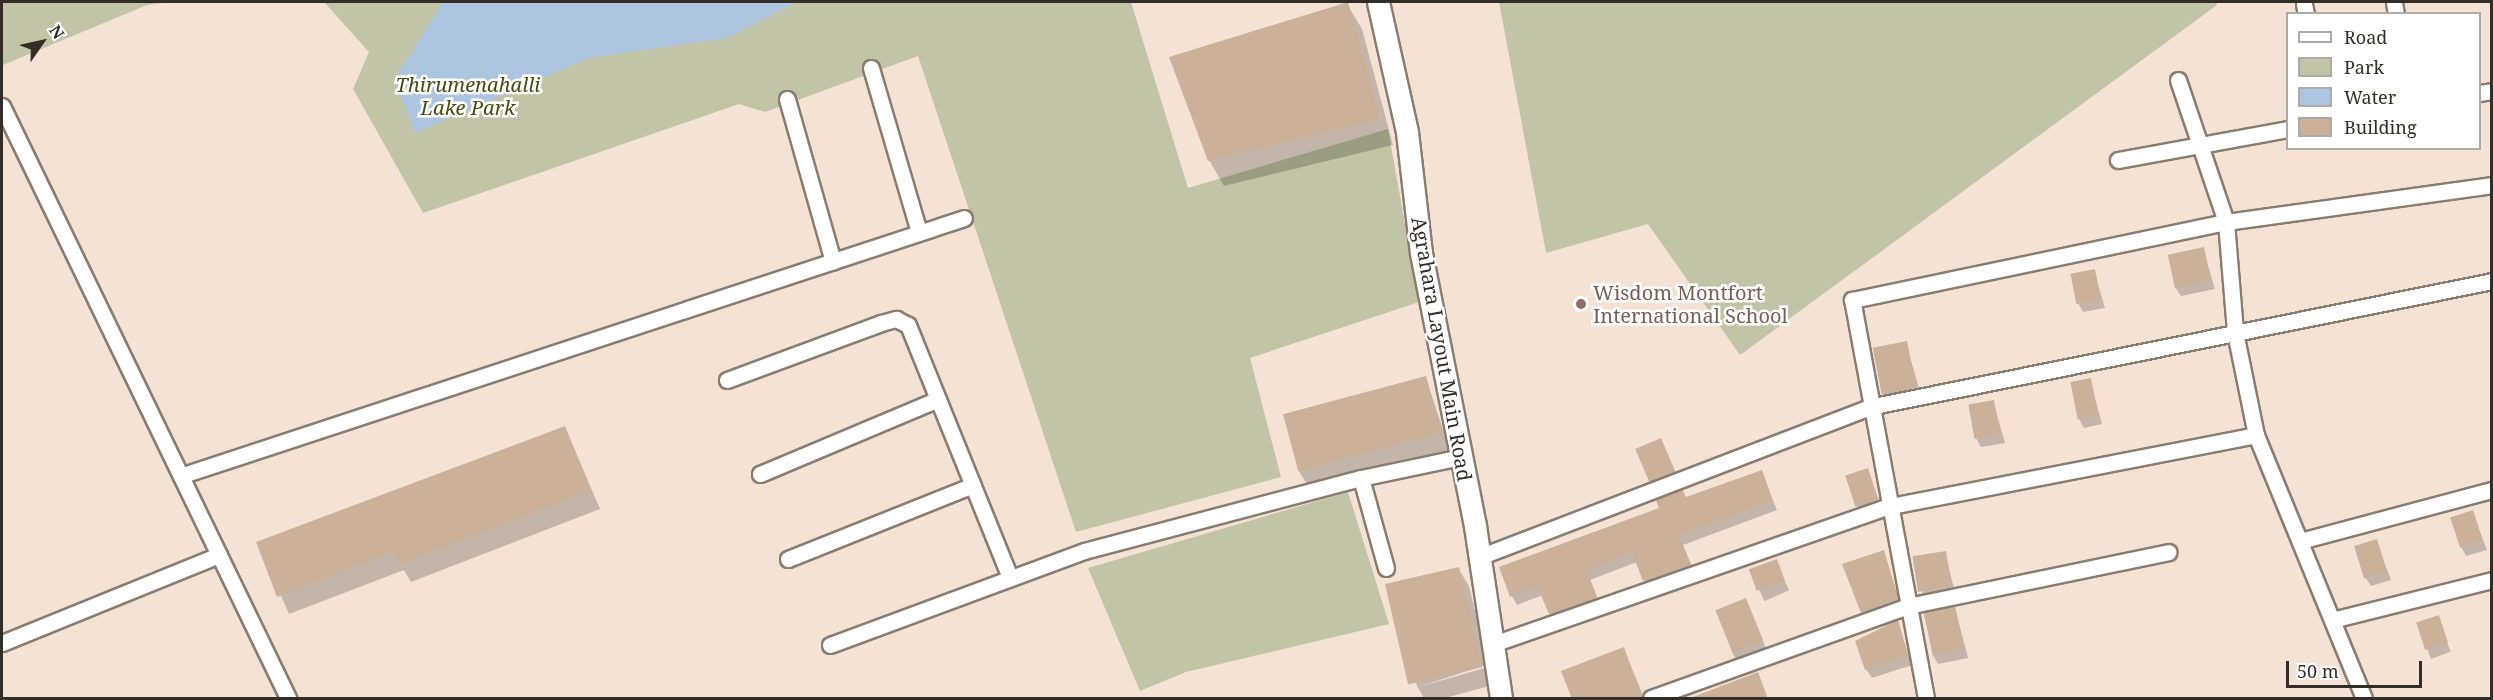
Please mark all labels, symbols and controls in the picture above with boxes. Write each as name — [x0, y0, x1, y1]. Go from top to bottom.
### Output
north arrow — [12, 12, 72, 72]
legend — [2286, 12, 2481, 150]
text: N — [44, 21, 70, 43]
text: Road — [2344, 25, 2387, 49]
text: Park — [2344, 55, 2384, 79]
park label: Thirumenahalli Lake Park — [396, 73, 540, 120]
text: Water — [2344, 85, 2396, 109]
text: Building — [2344, 115, 2417, 139]
street label: Agrahara Layout Main Road — [1407, 215, 1477, 483]
place label: Wisdom Montfort International School — [1593, 280, 1788, 327]
marker: Wisdom Montfort International School — [1574, 297, 1588, 311]
scale bar — [2289, 649, 2426, 687]
text: 50 m — [2297, 659, 2339, 683]

